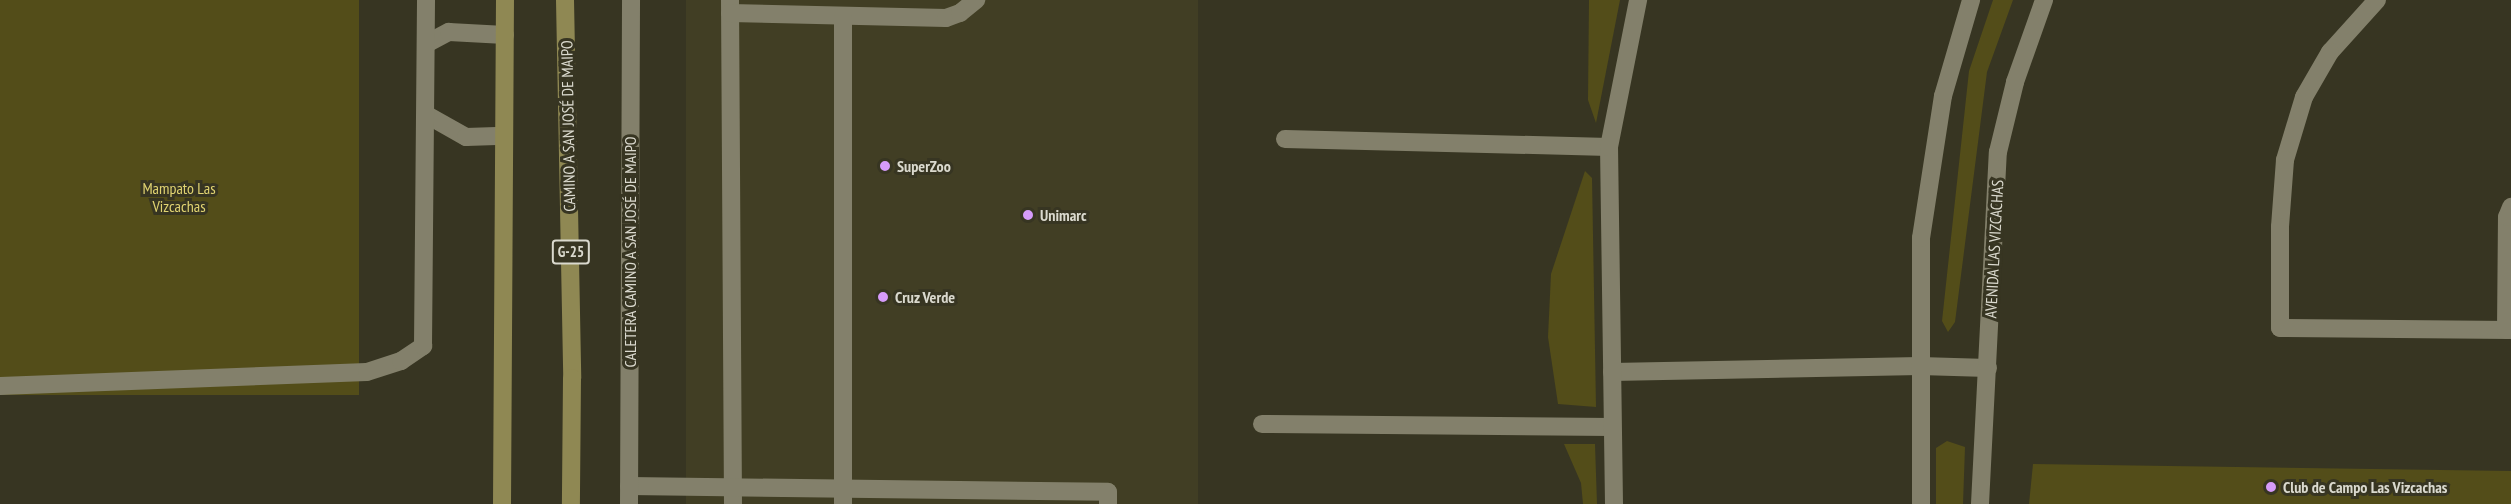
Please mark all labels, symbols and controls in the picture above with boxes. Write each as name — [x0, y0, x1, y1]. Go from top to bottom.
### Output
street label: CAMINO A SAN JOSÉ DE MAIPO — [557, 40, 579, 212]
street label: CALETERA CAMINO A SAN JOSÉ DE MAIPO — [620, 136, 640, 368]
place label: SuperZoo — [897, 156, 951, 176]
marker: SuperZoo — [878, 159, 892, 173]
park label: Mampato Las Vizcachas — [142, 178, 216, 216]
street label: AVENIDA LAS VIZCACHAS — [1981, 179, 2007, 319]
place label: Unimarc — [1040, 205, 1087, 225]
marker: Unimarc — [1021, 208, 1035, 222]
road number: G-25 — [552, 240, 590, 264]
place label: Cruz Verde — [895, 287, 956, 307]
marker: Cruz Verde — [876, 290, 890, 304]
place label: Club de Campo Las Vizcachas — [2283, 477, 2448, 497]
marker: Club de Campo Las Vizcachas — [2264, 480, 2278, 494]

